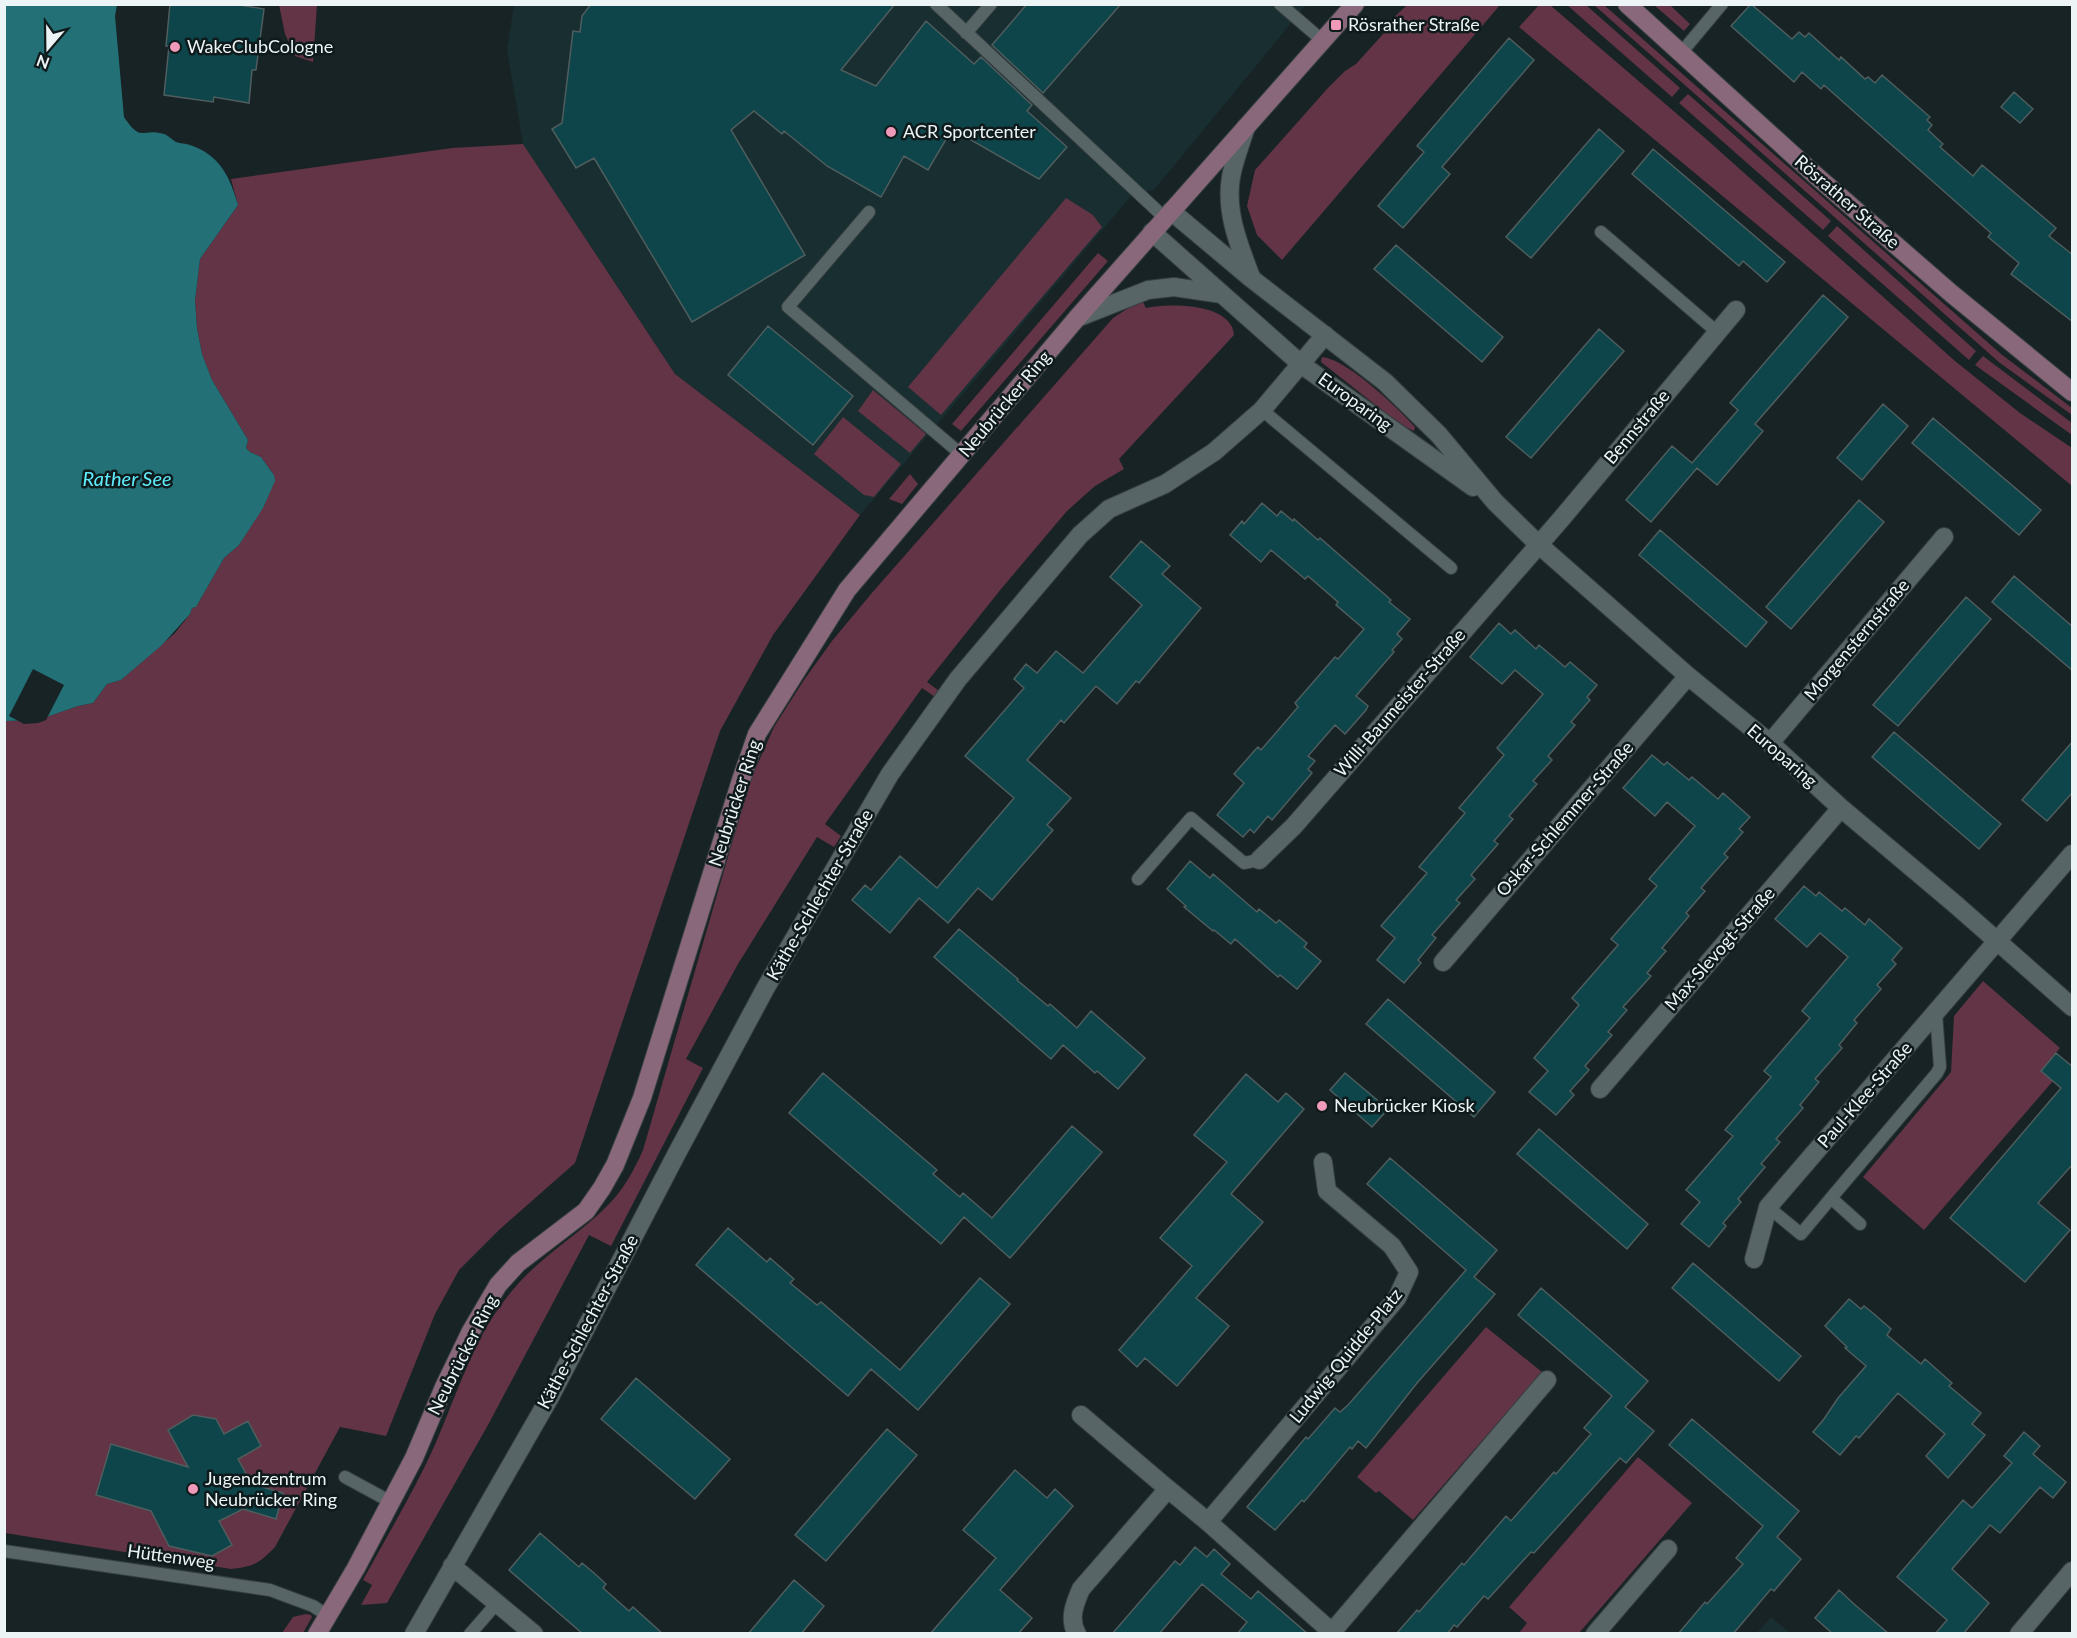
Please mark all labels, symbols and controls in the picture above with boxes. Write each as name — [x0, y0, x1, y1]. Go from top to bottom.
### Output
place label: Rösrather Straße — [1348, 13, 1480, 35]
north arrow — [18, 18, 78, 78]
marker: Rösrather Straße — [1329, 18, 1343, 32]
place label: WakeClubCologne — [187, 35, 333, 57]
marker: WakeClubCologne — [168, 40, 182, 54]
text: N — [34, 52, 52, 74]
place label: ACR Sportcenter — [903, 120, 1036, 142]
marker: ACR Sportcenter — [884, 125, 898, 139]
street label: Rösrather Straße — [1791, 150, 1905, 253]
street label: Neubrücker Ring — [953, 346, 1055, 461]
street label: Europaring — [1314, 367, 1397, 435]
street label: Bennstraße — [1599, 385, 1674, 468]
water label: Rather See — [82, 466, 172, 490]
street label: Morgensternstraße — [1799, 574, 1913, 704]
street label: Willi-Baumeister-Straße — [1329, 624, 1470, 781]
street label: Europaring — [1743, 719, 1822, 792]
street label: Neubrücker Ring — [703, 736, 765, 869]
street label: Oskar-Schlemmer-Straße — [1491, 736, 1638, 900]
street label: Käthe-Schlechter-Straße — [761, 805, 877, 984]
street label: Max-Slevogt-Straße — [1660, 882, 1779, 1015]
street label: Paul-Klee-Straße — [1812, 1037, 1916, 1152]
place label: Neubrücker Kiosk — [1334, 1094, 1475, 1116]
marker: Neubrücker Kiosk — [1315, 1099, 1329, 1113]
street label: Käthe-Schlechter-Straße — [532, 1231, 642, 1412]
street label: Ludwig-Quidde-Platz — [1284, 1284, 1406, 1427]
street label: Neubrücker Ring — [422, 1291, 502, 1418]
place label: Jugendzentrum Neubrücker Ring — [205, 1467, 337, 1510]
marker: Jugendzentrum Neubrücker Ring — [186, 1482, 200, 1496]
street label: Hüttenweg — [126, 1539, 216, 1573]

